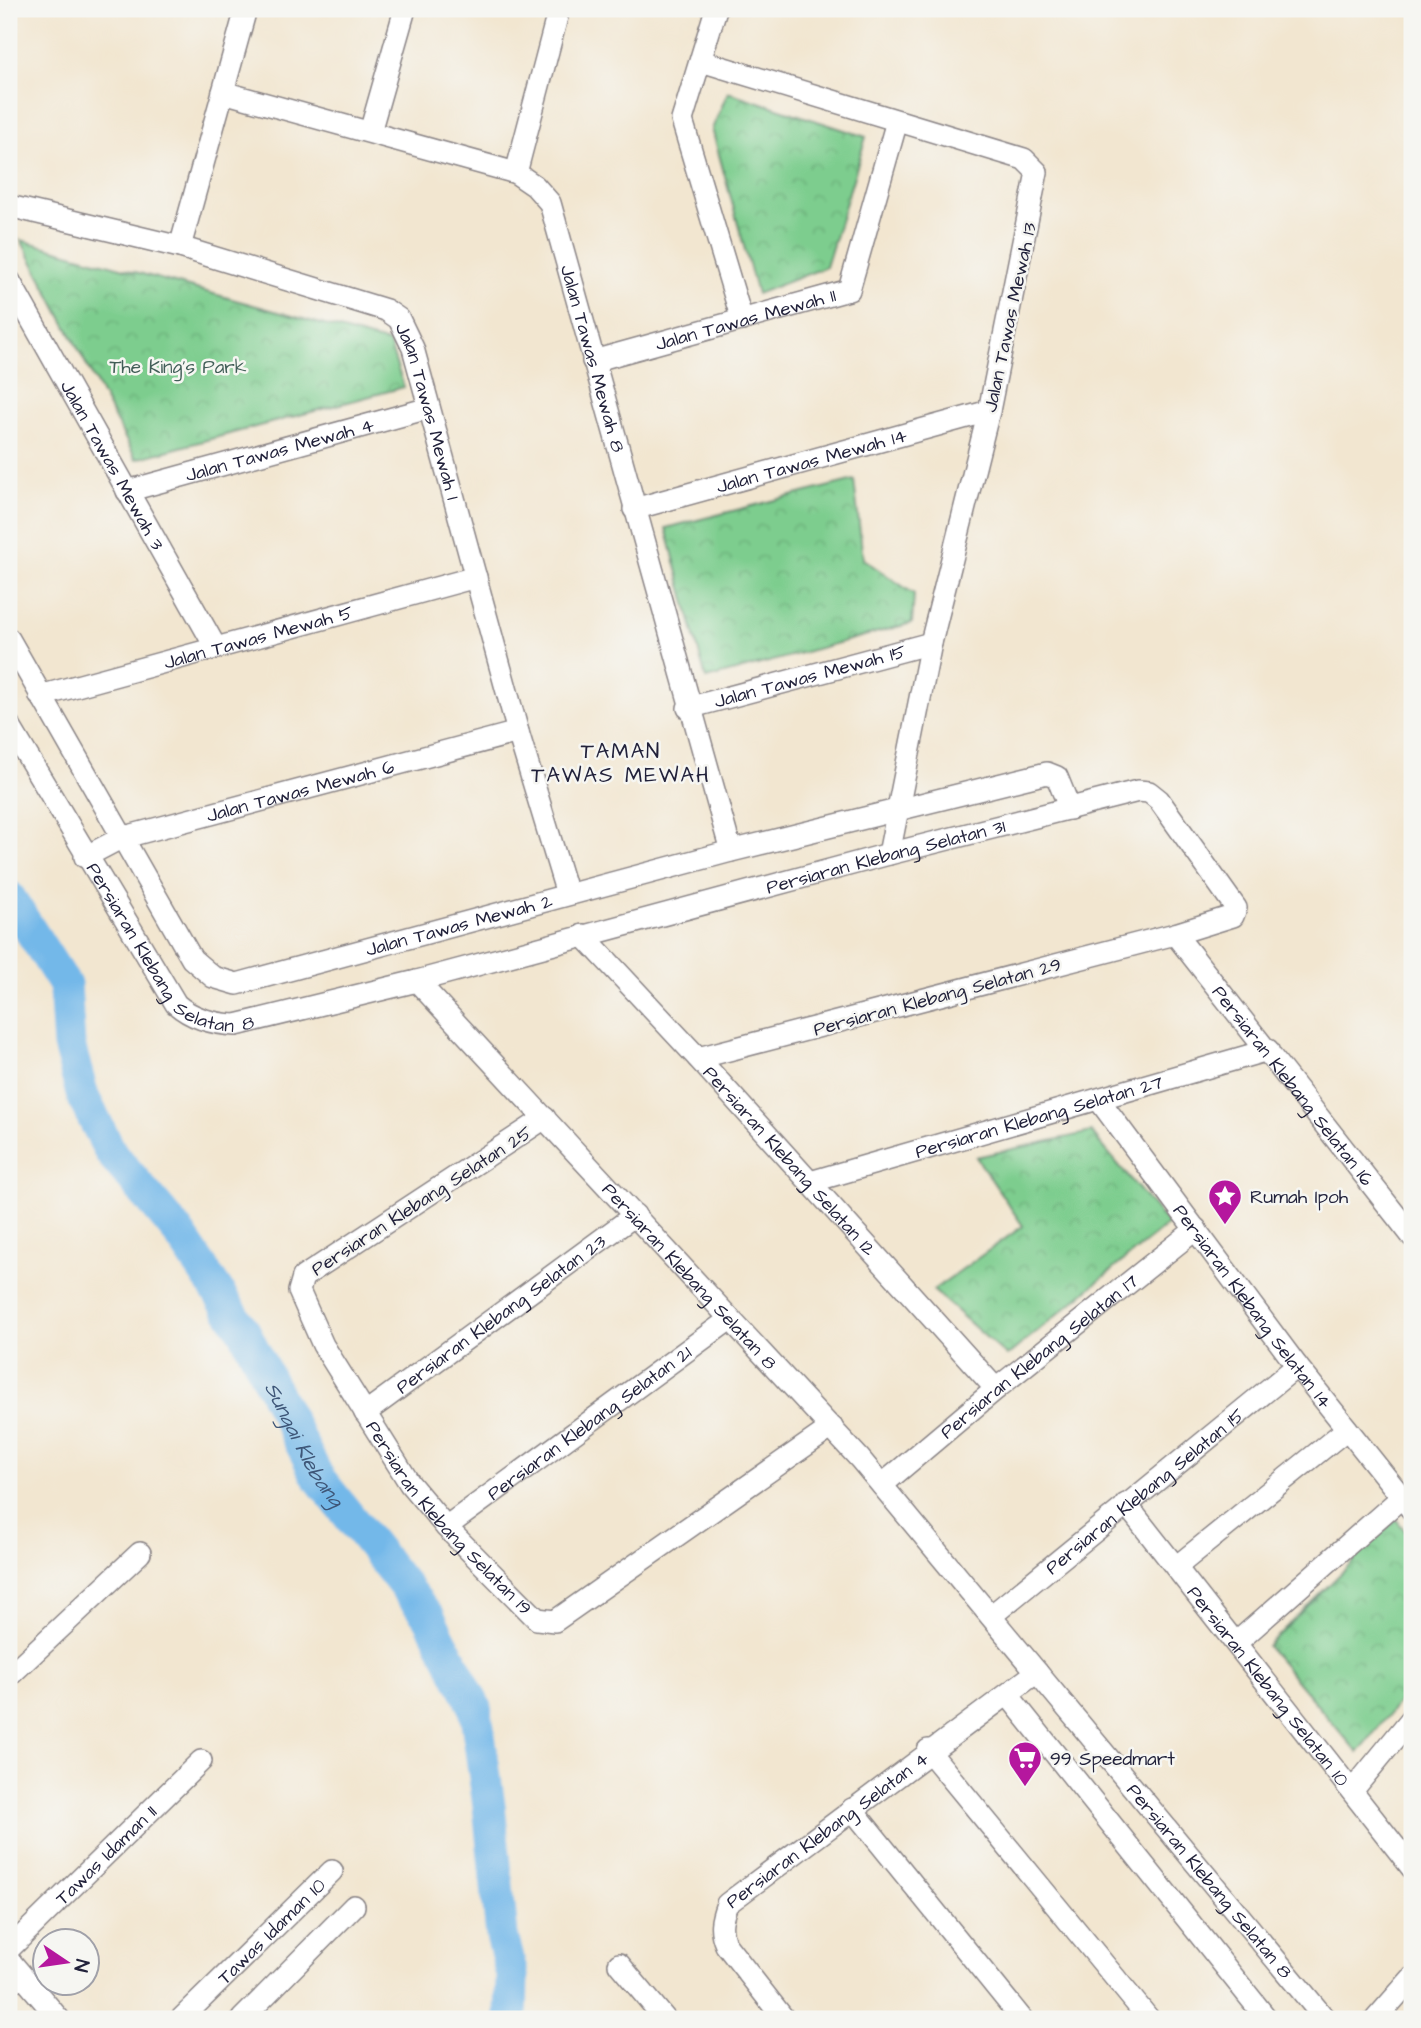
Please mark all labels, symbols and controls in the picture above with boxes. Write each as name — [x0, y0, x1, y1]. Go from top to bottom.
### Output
street label: Jalan Tawas Mewah 13 — [977, 220, 1044, 415]
street label: Jalan Tawas Mewah 8 — [553, 262, 631, 456]
street label: Jalan Tawas Mewah 11 — [652, 282, 840, 358]
street label: Jalan Tawas Mewah 1 — [388, 318, 466, 504]
park label: The King's Park — [110, 354, 247, 382]
street label: Jalan Tawas Mewah 3 — [53, 376, 170, 556]
street label: Jalan Tawas Mewah 4 — [183, 412, 377, 489]
street label: Jalan Tawas Mewah 14 — [713, 422, 910, 501]
street label: Jalan Tawas Mewah 5 — [161, 599, 356, 677]
street label: Jalan Tawas Mewah 15 — [711, 638, 909, 715]
district label: TAMAN TAWAS MEWAH — [531, 737, 711, 790]
street label: Jalan Tawas Mewah 6 — [204, 754, 397, 830]
street label: Persiaran Klebang Selatan 31 — [763, 813, 1009, 901]
street label: Persiaran Klebang Selatan 8 — [79, 858, 257, 1040]
street label: Jalan Tawas Mewah 2 — [363, 888, 556, 964]
street label: Persiaran Klebang Selatan 29 — [810, 951, 1065, 1045]
street label: Persiaran Klebang Selatan 16 — [1205, 980, 1380, 1192]
street label: Persiaran Klebang Selatan 12 — [696, 1060, 882, 1262]
street label: Persiaran Klebang Selatan 27 — [912, 1069, 1166, 1166]
street label: Persiaran Klebang Selatan 25 — [306, 1119, 538, 1284]
street label: Persiaran Klebang Selatan 8 — [595, 1177, 783, 1376]
place icon: Rumah Ipoh — [1206, 1177, 1244, 1226]
place label: Rumah Ipoh — [1250, 1184, 1349, 1211]
street label: Persiaran Klebang Selatan 14 — [1166, 1199, 1338, 1415]
street label: Persiaran Klebang Selatan 23 — [391, 1229, 612, 1401]
street label: Persiaran Klebang Selatan 17 — [935, 1268, 1145, 1446]
street label: Persiaran Klebang Selatan 21 — [482, 1339, 698, 1508]
water label: Sungai Klebang — [257, 1377, 351, 1515]
street label: Persiaran Klebang Selatan 15 — [1040, 1402, 1251, 1581]
street label: Persiaran Klebang Selatan 19 — [359, 1416, 538, 1622]
street label: Persiaran Klebang Selatan 10 — [1180, 1581, 1355, 1793]
supermarket icon: 99 Speedmart — [1006, 1739, 1044, 1788]
street label: Persiaran Klebang Selatan 4 — [721, 1746, 935, 1915]
place label: 99 Speedmart — [1050, 1746, 1175, 1773]
street label: Persiaran Klebang Selatan 8 — [1120, 1778, 1298, 1985]
street label: Tawas Idaman 11 — [50, 1799, 164, 1912]
street label: Tawas Idaman 10 — [212, 1873, 332, 1991]
north arrow — [32, 1926, 102, 1996]
text: N — [67, 1957, 96, 1974]

